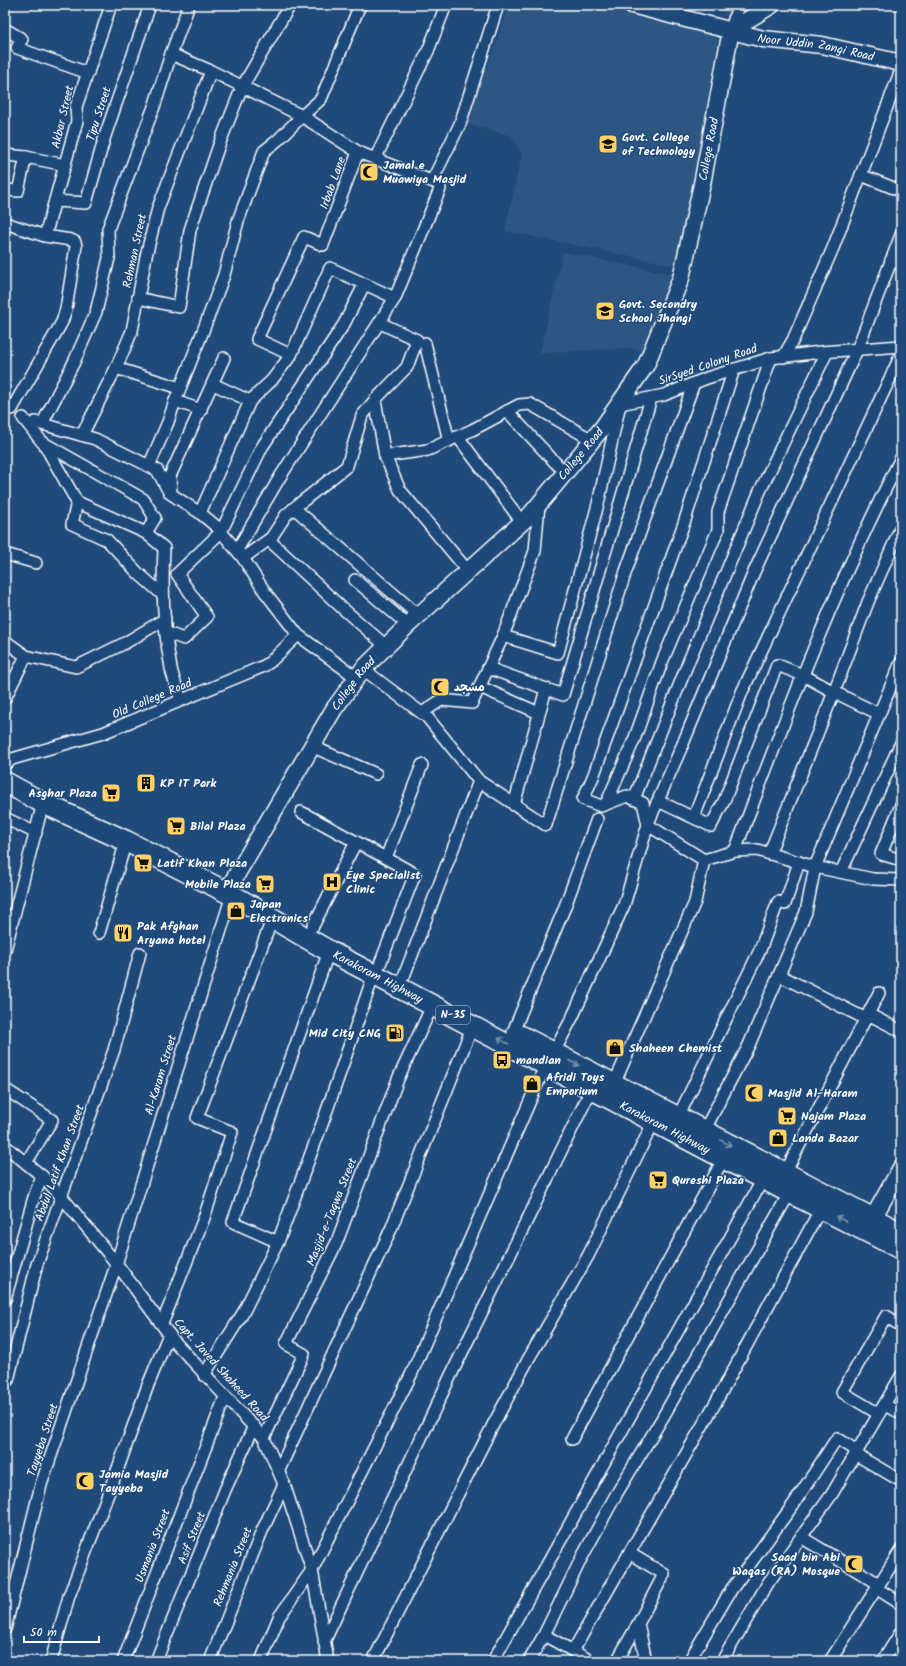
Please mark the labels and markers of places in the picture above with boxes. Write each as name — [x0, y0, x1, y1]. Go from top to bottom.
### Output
place label: Govt. College of Technology — [622, 128, 696, 161]
school or university icon: Govt. College of Technology — [597, 133, 619, 155]
place label: Jamal e Muawiya Masjid — [383, 156, 467, 189]
mosque icon: Jamal e Muawiya Masjid — [358, 161, 380, 183]
place label: Govt. Secondry School Jhangi — [619, 295, 698, 328]
school or university icon: Govt. Secondry School Jhangi — [594, 300, 616, 322]
mosque icon: مسجد — [429, 676, 451, 698]
place label: مسجد — [454, 678, 485, 697]
building icon: KP IT Park — [135, 772, 157, 794]
place label: KP IT Park — [160, 774, 217, 793]
supermarket icon: Asghar Plaza — [100, 782, 122, 804]
place label: Asghar Plaza — [28, 784, 97, 803]
supermarket icon: Bilal Plaza — [165, 815, 187, 837]
place label: Bilal Plaza — [190, 817, 246, 836]
supermarket icon: Latif Khan Plaza — [132, 852, 154, 874]
place label: Latif Khan Plaza — [157, 854, 247, 873]
place label: Eye Specialist Clinic — [346, 866, 421, 899]
hospital icon: Eye Specialist Clinic — [321, 871, 343, 893]
supermarket icon: Mobile Plaza — [254, 873, 276, 895]
place label: Mobile Plaza — [185, 875, 251, 894]
place label: Japan Electronics — [250, 895, 308, 928]
shop icon: Japan Electronics — [225, 900, 247, 922]
place label: Pak Afghan Aryana hotel — [137, 917, 206, 950]
restaurant icon: Pak Afghan Aryana hotel — [112, 922, 134, 944]
fuel station icon: Mid City CNG — [384, 1022, 406, 1044]
place label: Mid City CNG — [309, 1024, 381, 1043]
shop icon: Shaheen Chemist — [604, 1037, 626, 1059]
place label: Shaheen Chemist — [629, 1039, 723, 1058]
bus stop icon: mandian — [491, 1049, 513, 1071]
place label: mandian — [516, 1051, 561, 1070]
place label: Afridi Toys Emporium — [546, 1068, 605, 1101]
shop icon: Afridi Toys Emporium — [521, 1073, 543, 1095]
mosque icon: Masjid Al-Haram — [743, 1082, 765, 1104]
place label: Masjid Al-Haram — [768, 1084, 858, 1103]
supermarket icon: Najam Plaza — [776, 1105, 798, 1127]
place label: Najam Plaza — [801, 1107, 866, 1126]
shop icon: Landa Bazar — [767, 1127, 789, 1149]
place label: Landa Bazar — [792, 1129, 859, 1148]
supermarket icon: Qureshi Plaza — [647, 1169, 669, 1191]
place label: Qureshi Plaza — [672, 1171, 744, 1190]
place label: Jamia Masjid Tayyeba — [99, 1465, 169, 1498]
mosque icon: Jamia Masjid Tayyeba — [74, 1470, 96, 1492]
place label: Saad bin Abi Waqas (RA) Mosque — [732, 1548, 841, 1581]
mosque icon: Saad bin Abi Waqas (RA) Mosque — [843, 1553, 865, 1575]

